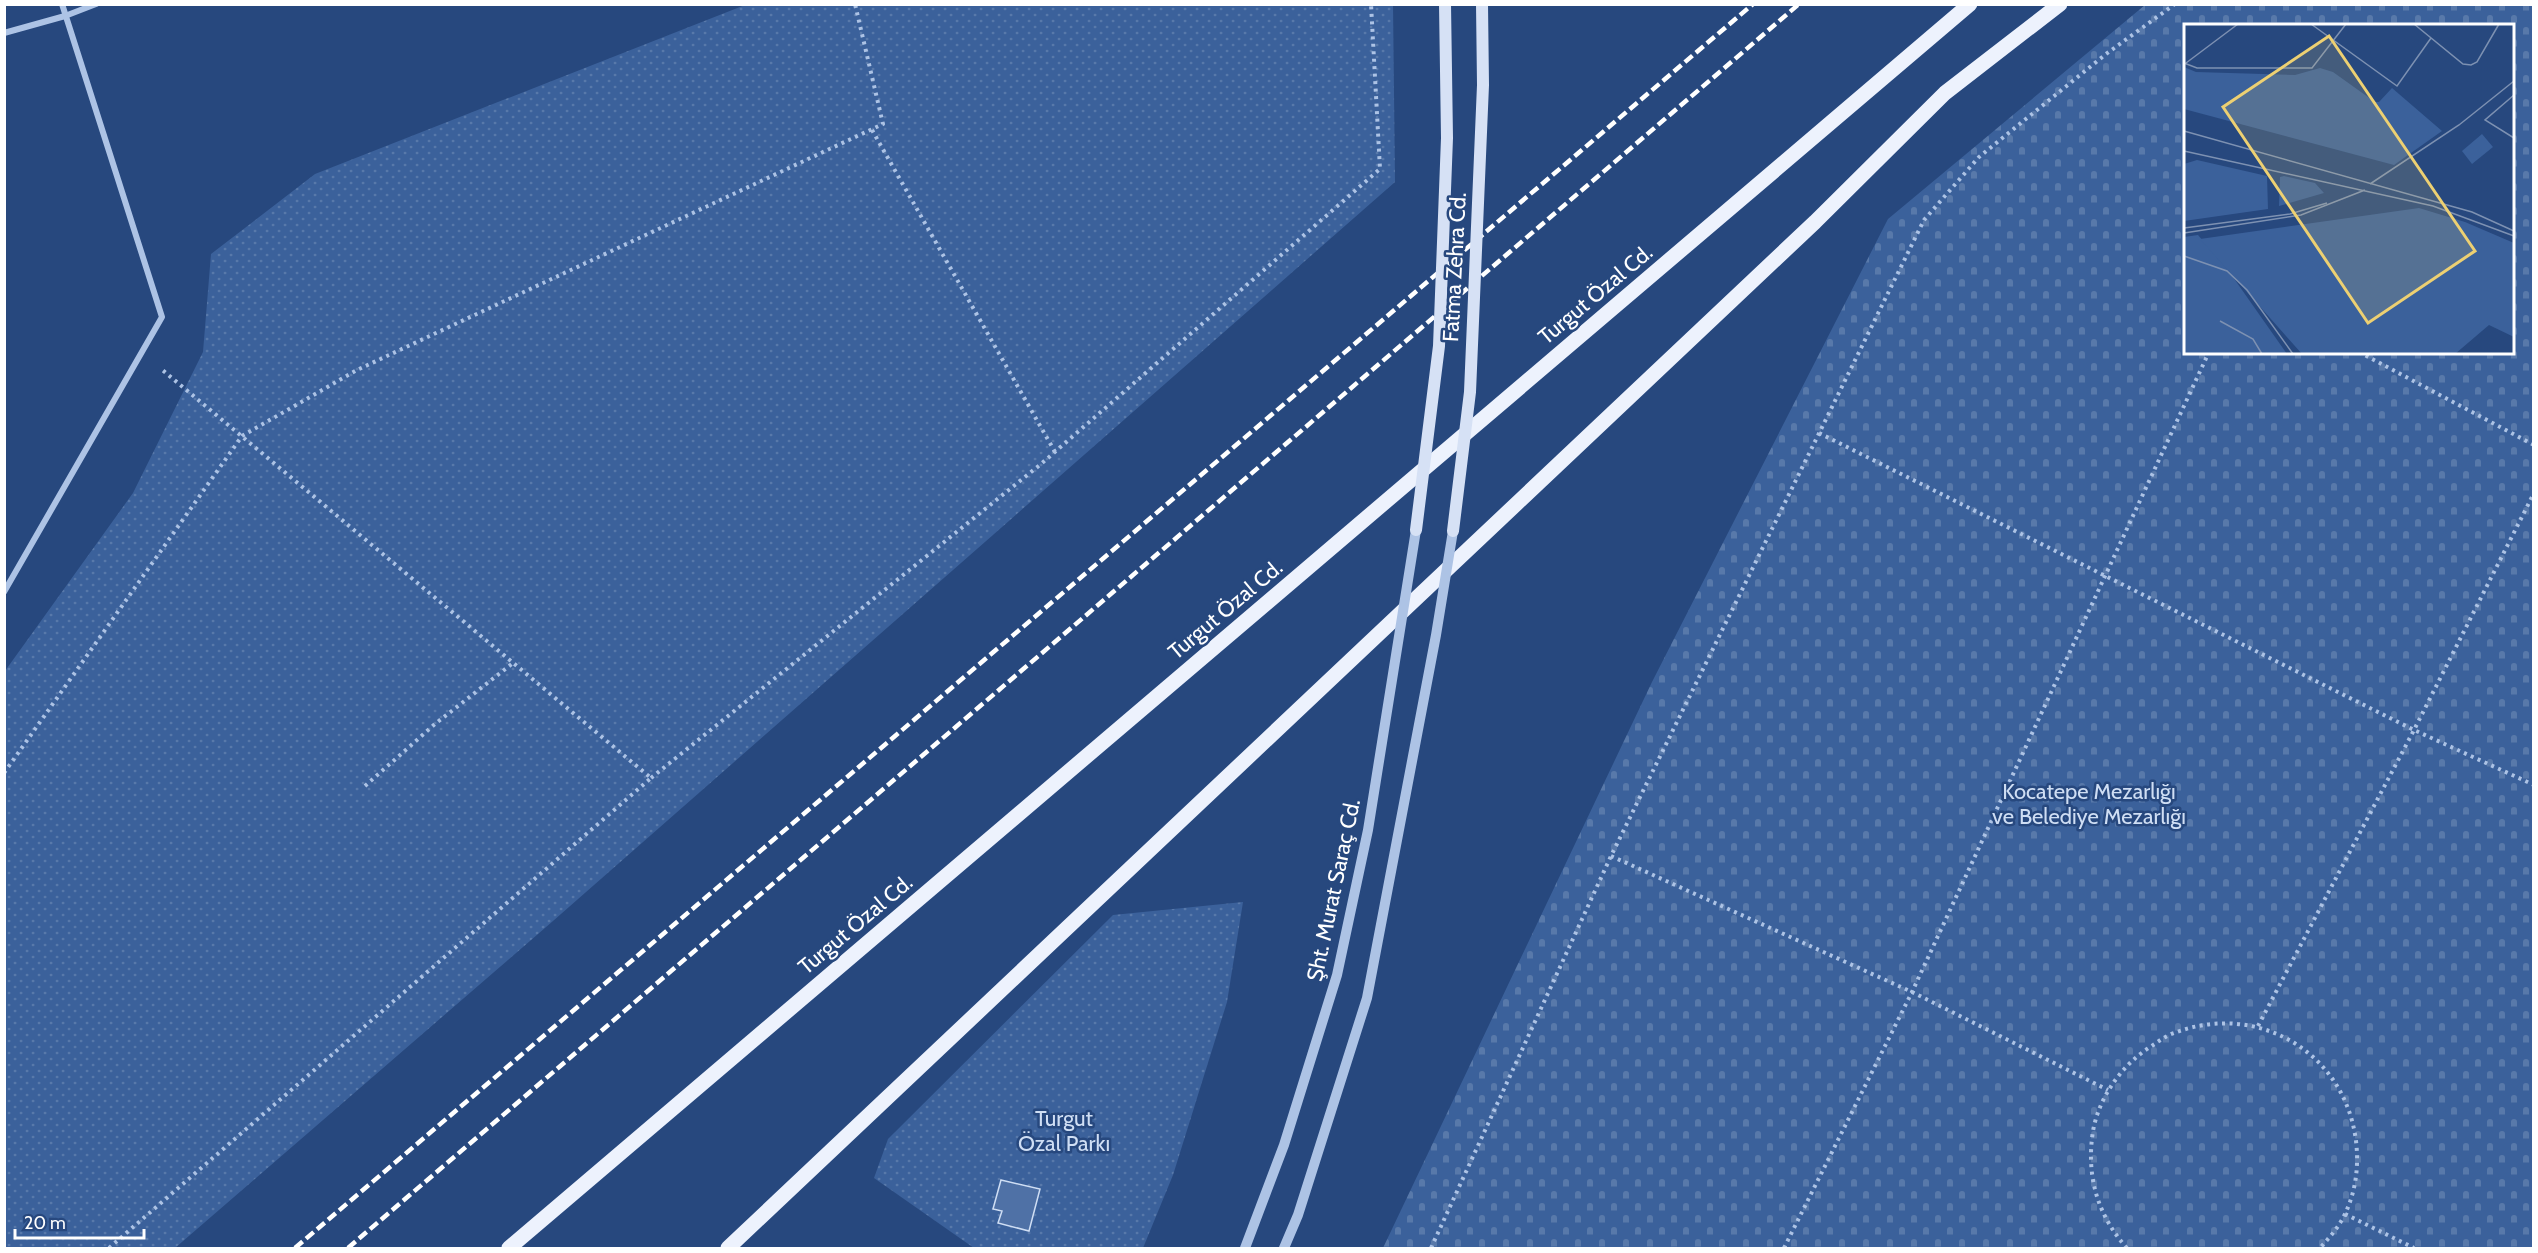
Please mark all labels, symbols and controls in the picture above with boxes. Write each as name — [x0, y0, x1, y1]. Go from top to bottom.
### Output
inset map — [2184, 24, 2514, 354]
street label: Fatma Zehra Cd. — [1437, 192, 1472, 343]
street label: Turgut Özal Cd. — [1533, 239, 1658, 350]
street label: Turgut Özal Cd. — [1163, 554, 1288, 665]
park label: Kocatepe Mezarlığı ve Belediye Mezarlığı — [1992, 778, 2186, 830]
street label: Şht. Murat Saraç Cd. — [1301, 796, 1366, 984]
street label: Turgut Özal Cd. — [793, 869, 918, 980]
park label: Turgut Özal Parkı — [1018, 1105, 1110, 1157]
scale bar — [15, 1202, 144, 1240]
text: 20 m — [24, 1212, 66, 1234]

